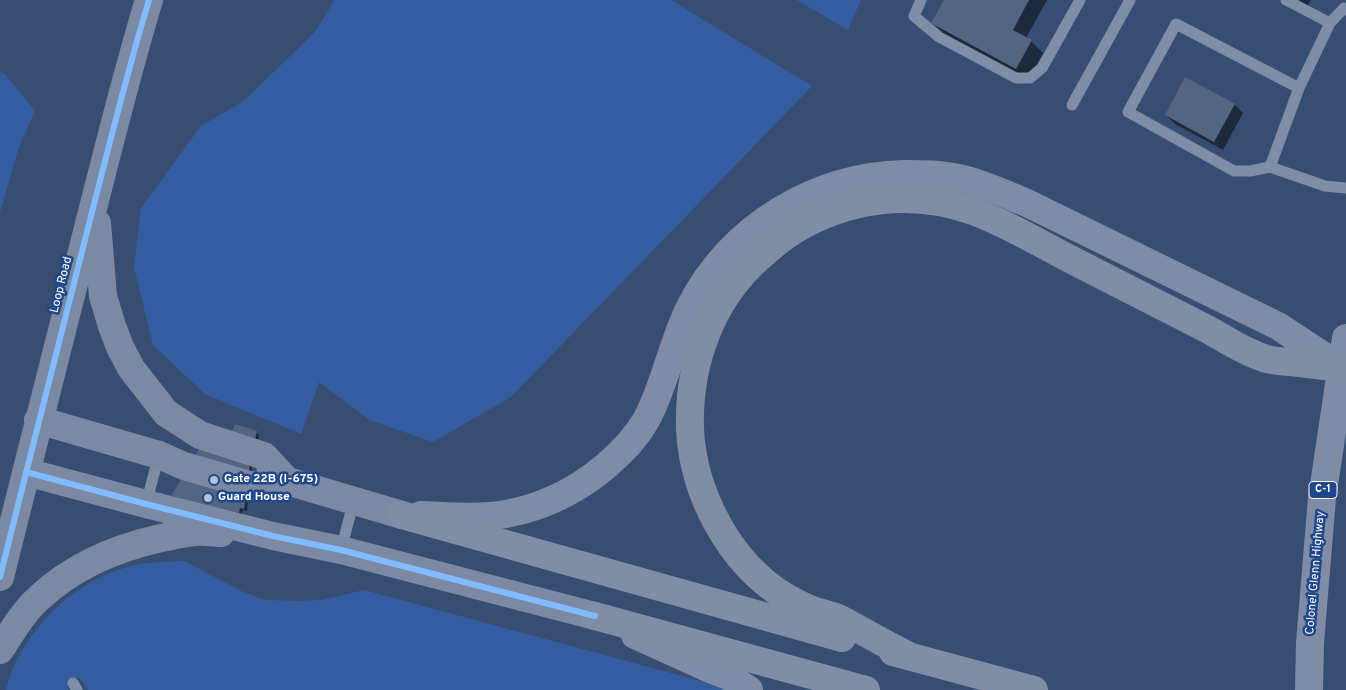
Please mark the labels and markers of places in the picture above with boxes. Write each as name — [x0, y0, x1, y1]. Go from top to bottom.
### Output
place label: Gate 22B (I-675) — [224, 473, 318, 487]
marker: Gate 22B (I-675) — [208, 474, 220, 486]
place label: Guard House — [218, 491, 290, 505]
marker: Guard House — [202, 492, 214, 504]

